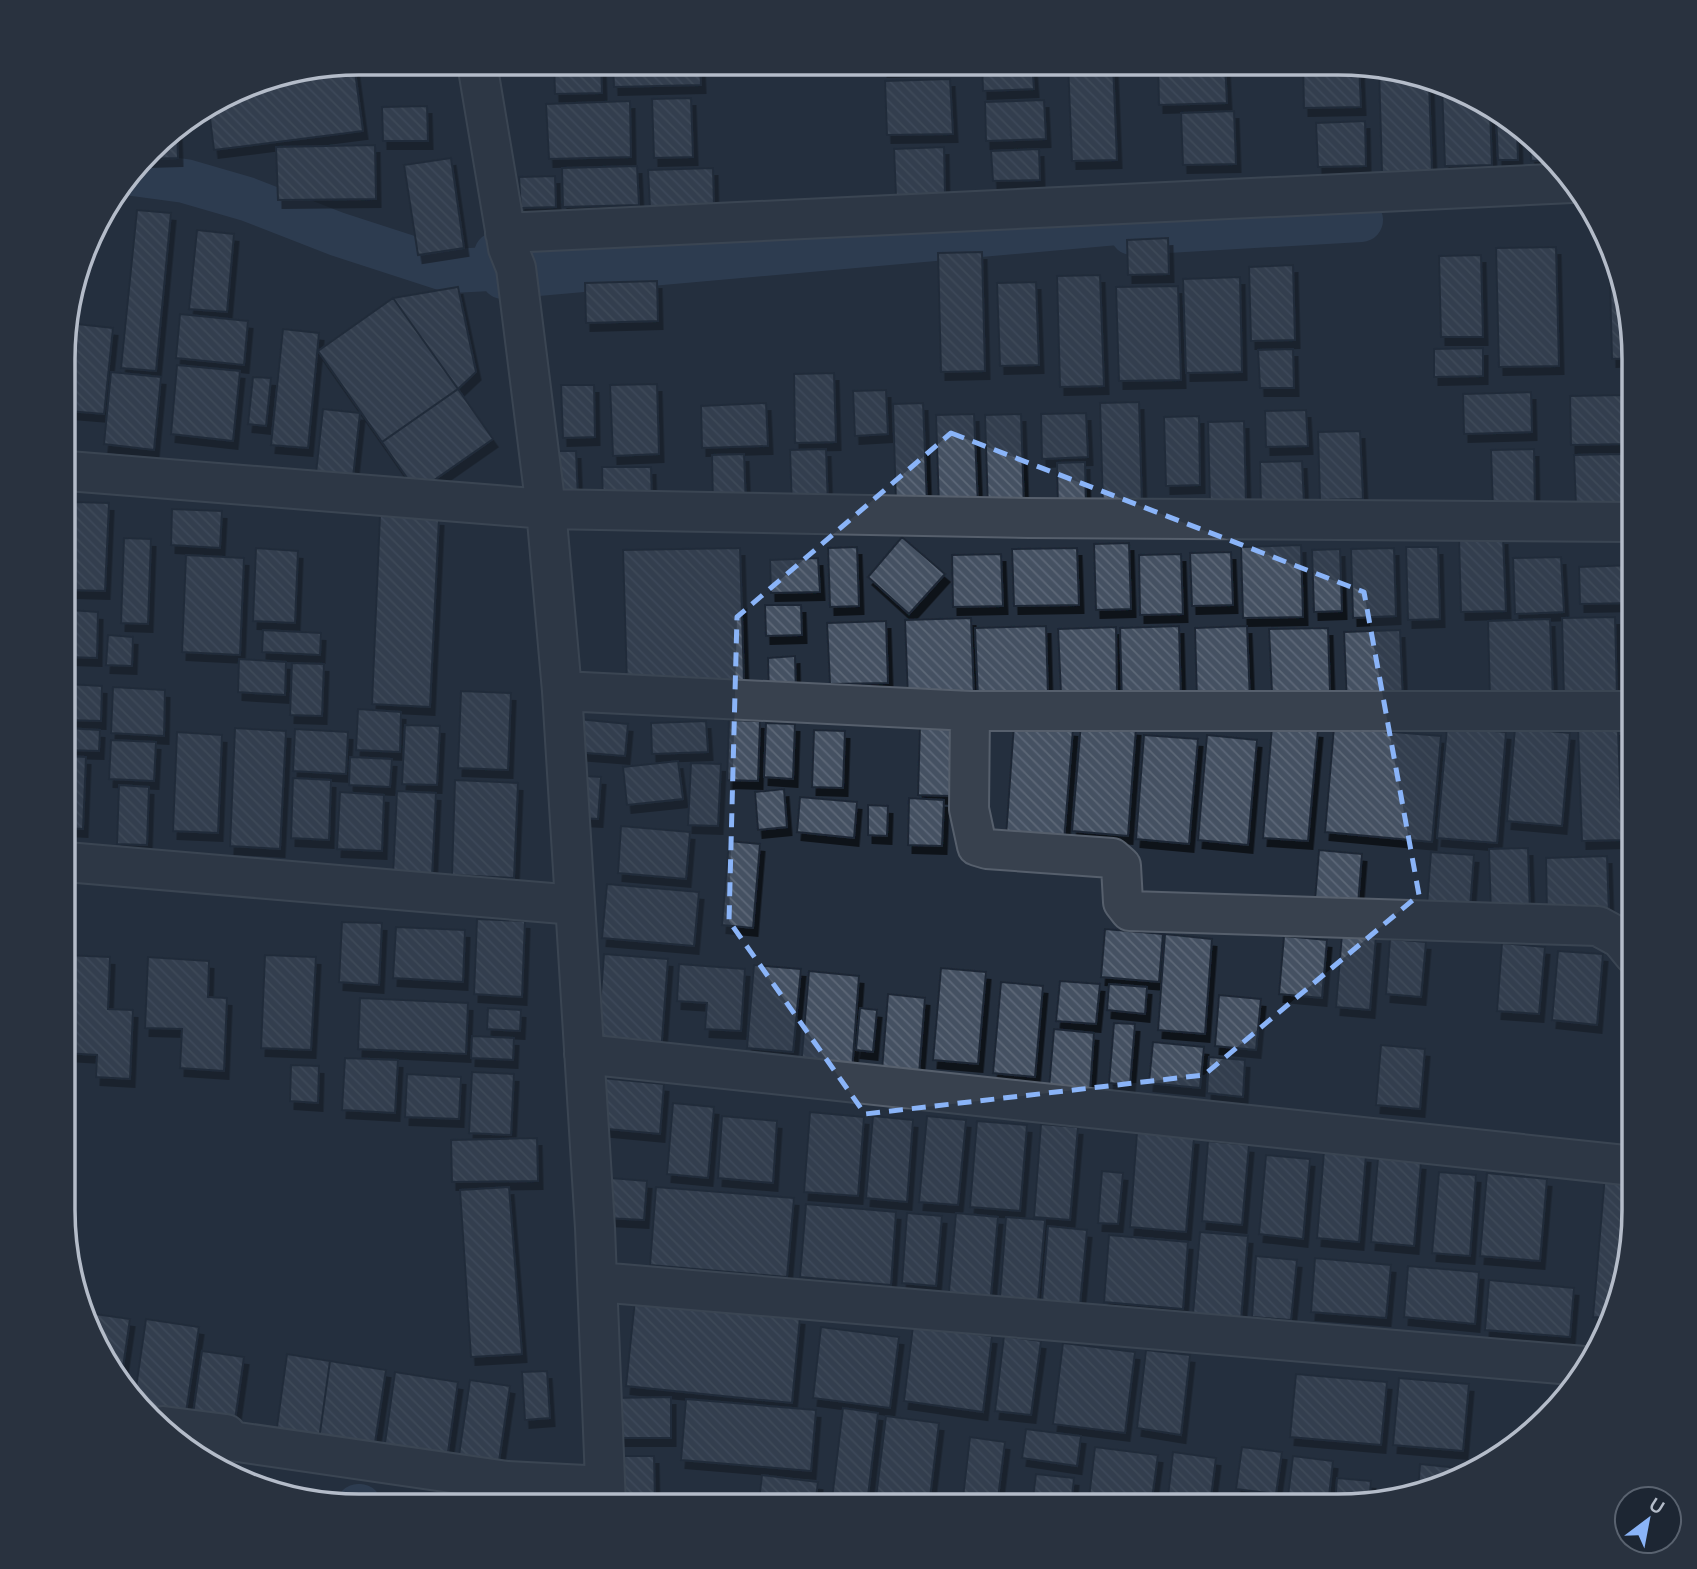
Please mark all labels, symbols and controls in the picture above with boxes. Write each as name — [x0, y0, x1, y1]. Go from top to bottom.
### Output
north arrow — [1613, 1485, 1683, 1555]
text: U — [1645, 1493, 1669, 1519]

